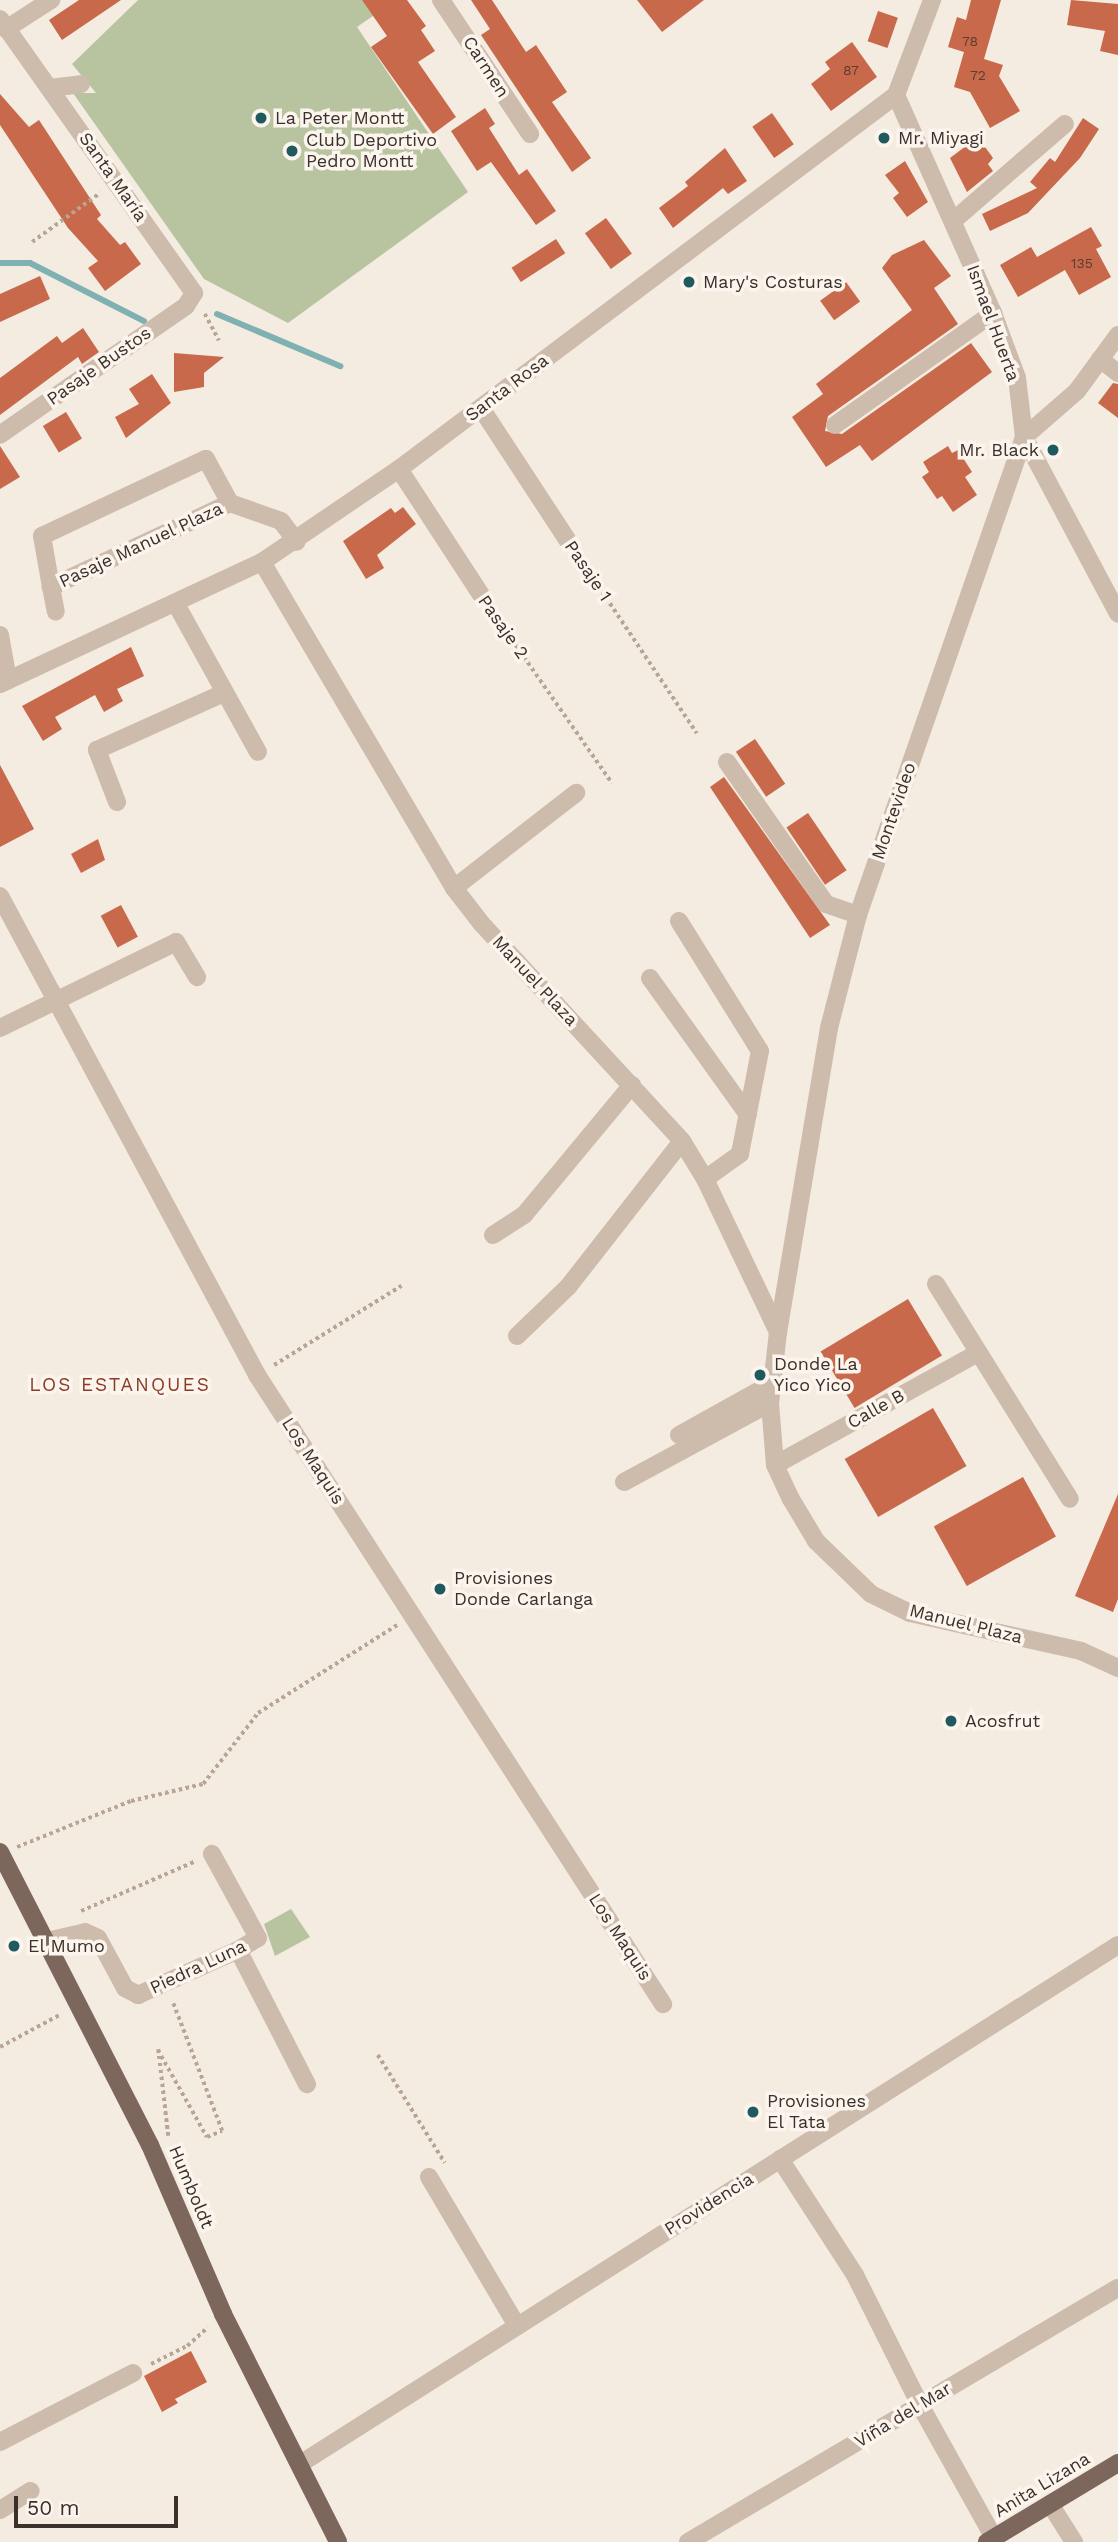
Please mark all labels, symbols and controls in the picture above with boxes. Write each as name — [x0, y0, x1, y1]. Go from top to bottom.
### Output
street label: Carmen — [458, 32, 514, 102]
house number: 78 — [962, 33, 978, 49]
house number: 87 — [843, 62, 859, 78]
house number: 72 — [970, 67, 986, 83]
place label: La Peter Montt — [275, 107, 405, 129]
marker: La Peter Montt — [253, 110, 269, 126]
place label: Mr. Miyagi — [898, 127, 984, 149]
street label: Santa María — [74, 128, 152, 226]
place label: Club Deportivo Pedro Montt — [306, 130, 437, 172]
marker: Mr. Miyagi — [876, 130, 892, 146]
marker: Club Deportivo Pedro Montt — [284, 143, 300, 159]
house number: 135 — [1071, 255, 1093, 271]
street label: Ismael Huerta — [962, 261, 1024, 385]
place label: Mary's Costuras — [703, 271, 843, 293]
marker: Mary's Costuras — [681, 274, 697, 290]
street label: Pasaje Bustos — [43, 322, 155, 410]
street label: Santa Rosa — [461, 350, 553, 426]
place label: Mr. Black — [959, 439, 1039, 461]
marker: Mr. Black — [1045, 442, 1061, 458]
street label: Pasaje Manuel Plaza — [56, 498, 226, 592]
street label: Pasaje 1 — [560, 536, 616, 606]
street label: Pasaje 2 — [473, 591, 533, 663]
street label: Montevideo — [867, 760, 921, 862]
street label: Manuel Plaza — [487, 931, 583, 1031]
place label: Donde La Yico Yico — [774, 1354, 858, 1396]
marker: Donde La Yico Yico — [752, 1367, 768, 1383]
district label: LOS ESTANQUES — [31, 1374, 209, 1396]
street label: Calle B — [844, 1385, 908, 1433]
street label: Los Maquis — [277, 1414, 349, 1508]
place label: Provisiones Donde Carlanga — [454, 1568, 593, 1610]
marker: Provisiones Donde Carlanga — [432, 1581, 448, 1597]
street label: Manuel Plaza — [907, 1599, 1025, 1649]
place label: Acosfrut — [965, 1710, 1040, 1732]
marker: Acosfrut — [943, 1713, 959, 1729]
street label: Los Maquis — [584, 1890, 656, 1984]
place label: El Mumo — [28, 1935, 105, 1957]
street label: Piedra Luna — [146, 1935, 250, 1999]
marker: El Mumo — [6, 1938, 22, 1954]
place label: Provisiones El Tata — [767, 2091, 866, 2134]
marker: Provisiones El Tata — [745, 2104, 761, 2120]
street label: Humboldt — [164, 2142, 218, 2232]
street label: Providencia — [661, 2168, 757, 2240]
street label: Viña del Mar — [850, 2377, 956, 2453]
street label: Anita Lizana — [990, 2448, 1094, 2522]
scale bar — [18, 2482, 182, 2526]
text: 50 m — [27, 2495, 79, 2520]

